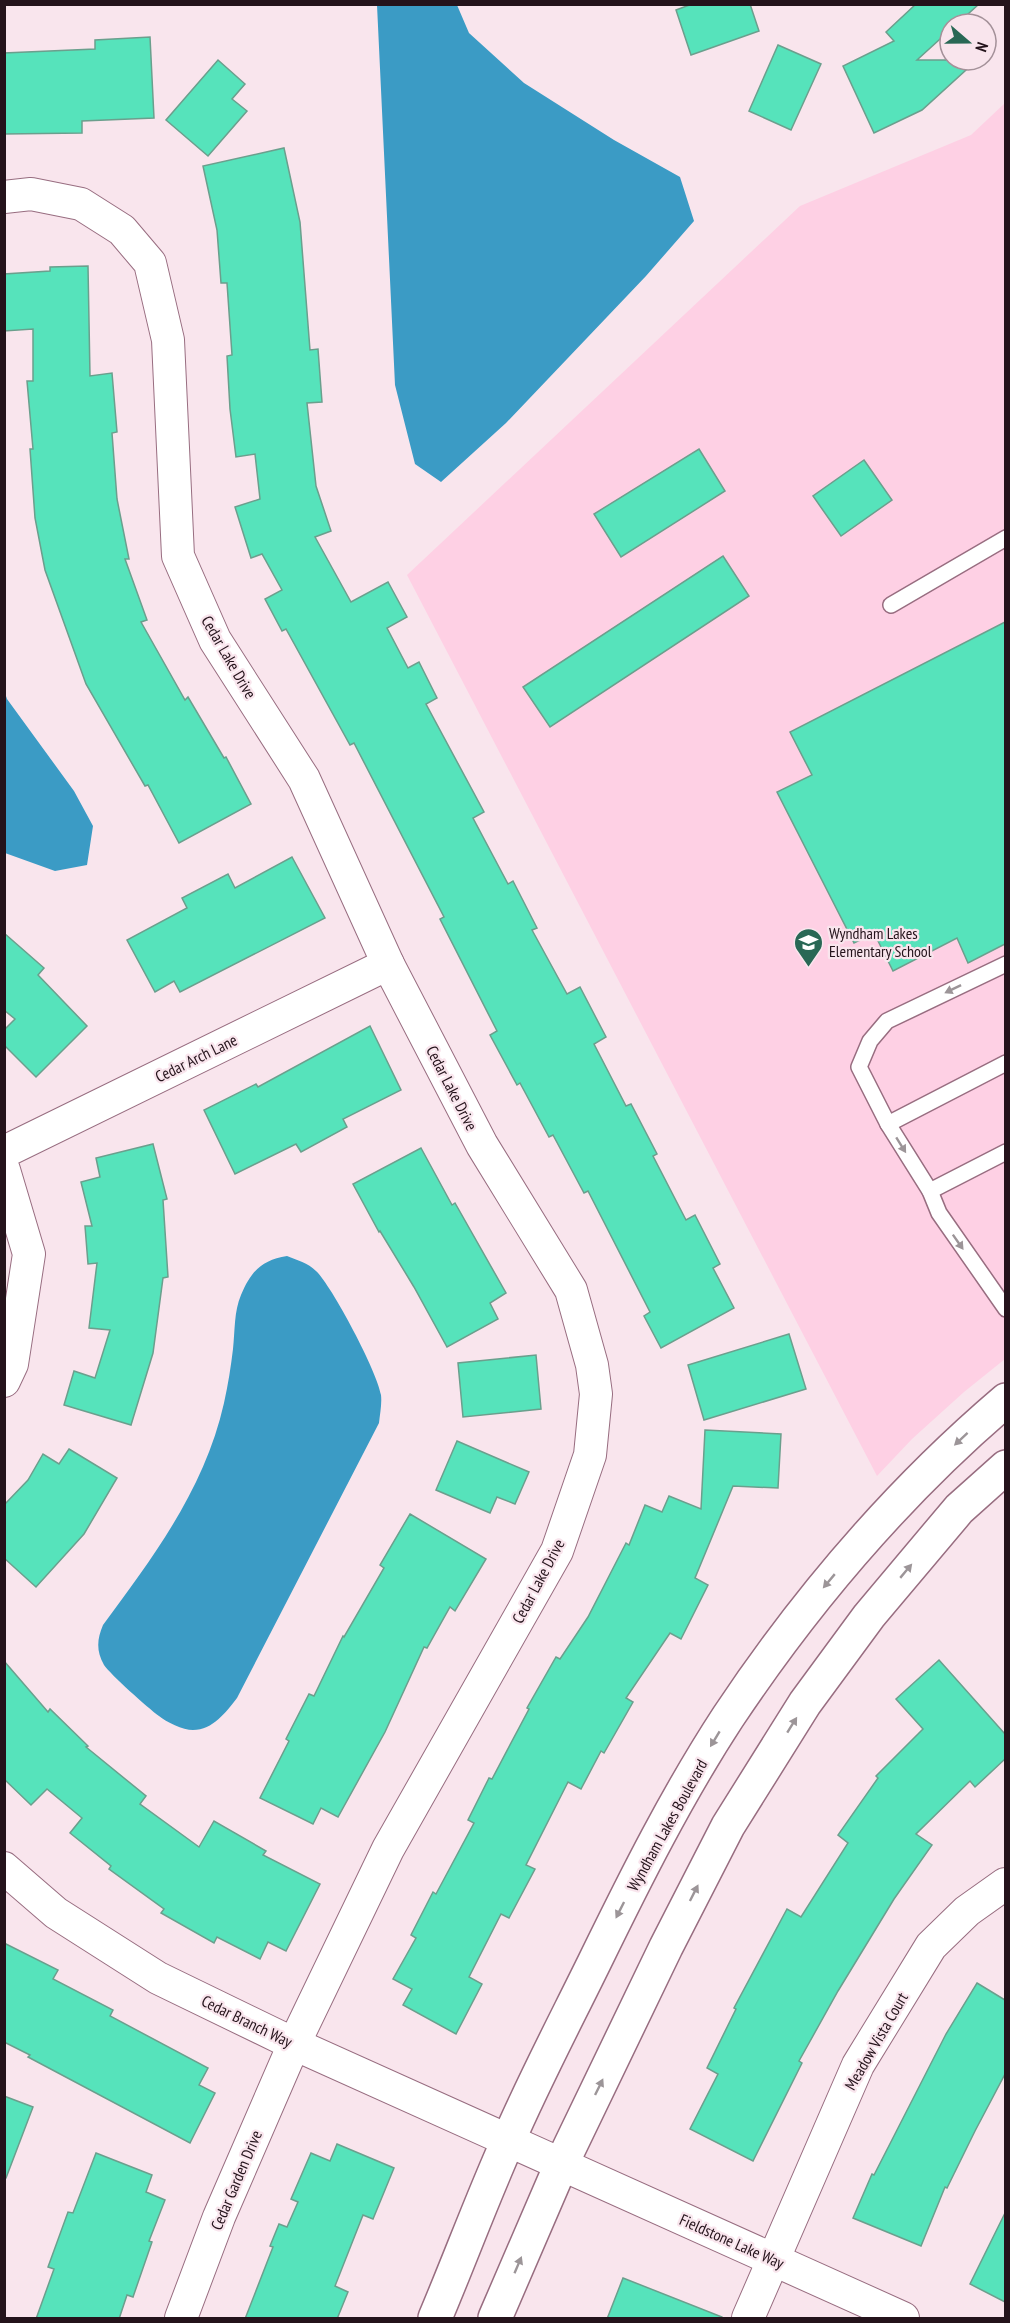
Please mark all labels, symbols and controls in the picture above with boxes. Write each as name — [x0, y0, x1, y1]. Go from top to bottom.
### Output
north arrow — [938, 12, 998, 72]
text: N — [971, 40, 993, 55]
street label: Cedar Lake Drive — [197, 612, 261, 702]
place label: Wyndham Lakes Elementary School — [829, 923, 932, 961]
school or university icon: Wyndham Lakes Elementary School — [792, 926, 824, 968]
one-way arrow — [944, 984, 961, 994]
street label: Cedar Arch Lane — [152, 1030, 240, 1086]
street label: Cedar Lake Drive — [422, 1042, 482, 1134]
one-way arrow — [896, 1137, 907, 1153]
one-way arrow — [952, 1233, 964, 1249]
one-way arrow — [954, 1432, 969, 1446]
street label: Cedar Lake Drive — [507, 1535, 569, 1627]
one-way arrow — [900, 1563, 913, 1579]
one-way arrow — [823, 1574, 835, 1589]
one-way arrow — [786, 1717, 797, 1733]
one-way arrow — [709, 1731, 720, 1747]
street label: Wyndham Lakes Boulevard — [623, 1756, 712, 1894]
one-way arrow — [688, 1884, 698, 1902]
one-way arrow — [616, 1901, 626, 1919]
street label: Meadow Vista Court — [840, 1988, 912, 2093]
street label: Cedar Branch Way — [198, 1990, 296, 2052]
one-way arrow — [594, 2079, 603, 2096]
street label: Cedar Garden Drive — [206, 2127, 266, 2233]
street label: Fieldstone Lake Way — [677, 2209, 787, 2273]
one-way arrow — [513, 2255, 523, 2273]

